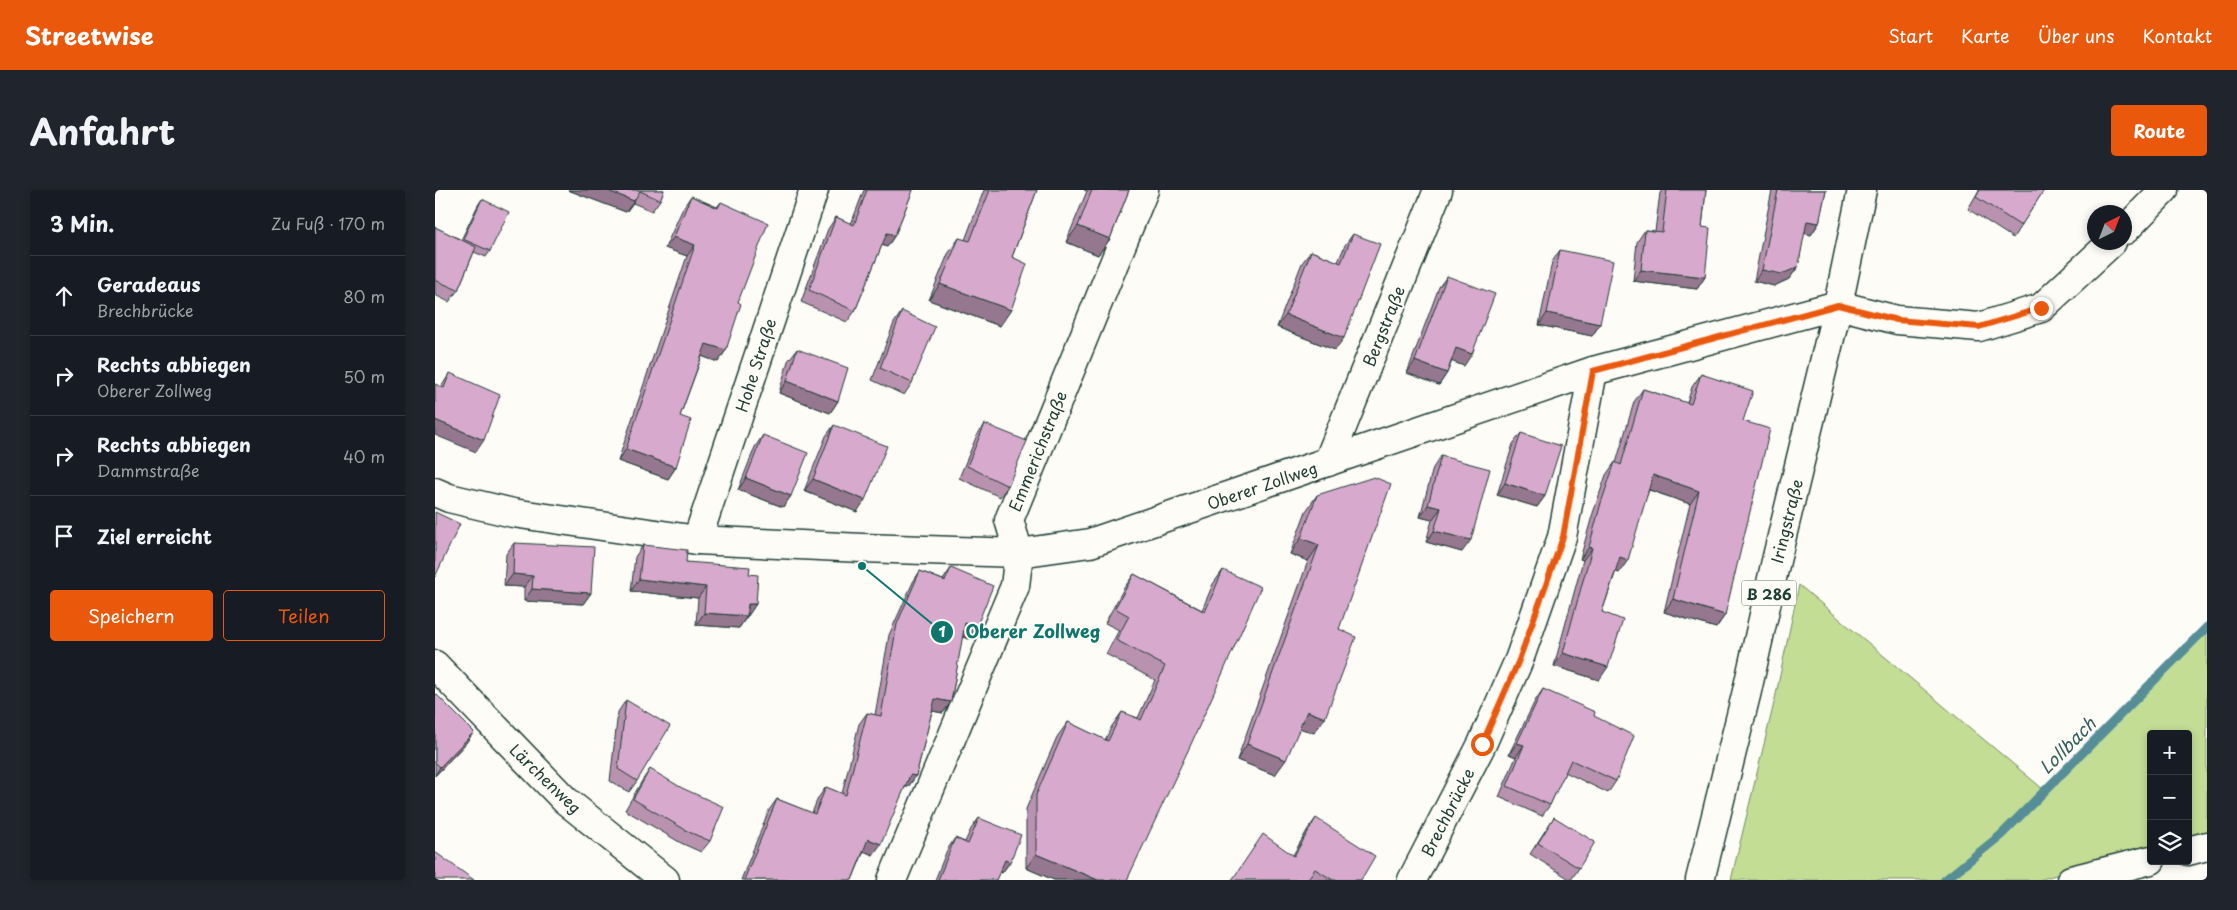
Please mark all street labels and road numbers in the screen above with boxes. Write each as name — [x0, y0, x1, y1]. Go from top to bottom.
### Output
street label: Bergstraße — [1356, 282, 1410, 370]
street label: Hohe Straße — [729, 315, 781, 415]
street label: Emmerichstraße — [1002, 387, 1072, 515]
street label: Oberer Zollweg — [1204, 455, 1320, 515]
street label: Iringstraße — [1764, 476, 1808, 566]
road number: B 286 — [1741, 580, 1797, 606]
street label: Lärchenweg — [505, 738, 587, 818]
street label: Brechbrücke — [1414, 764, 1480, 860]

